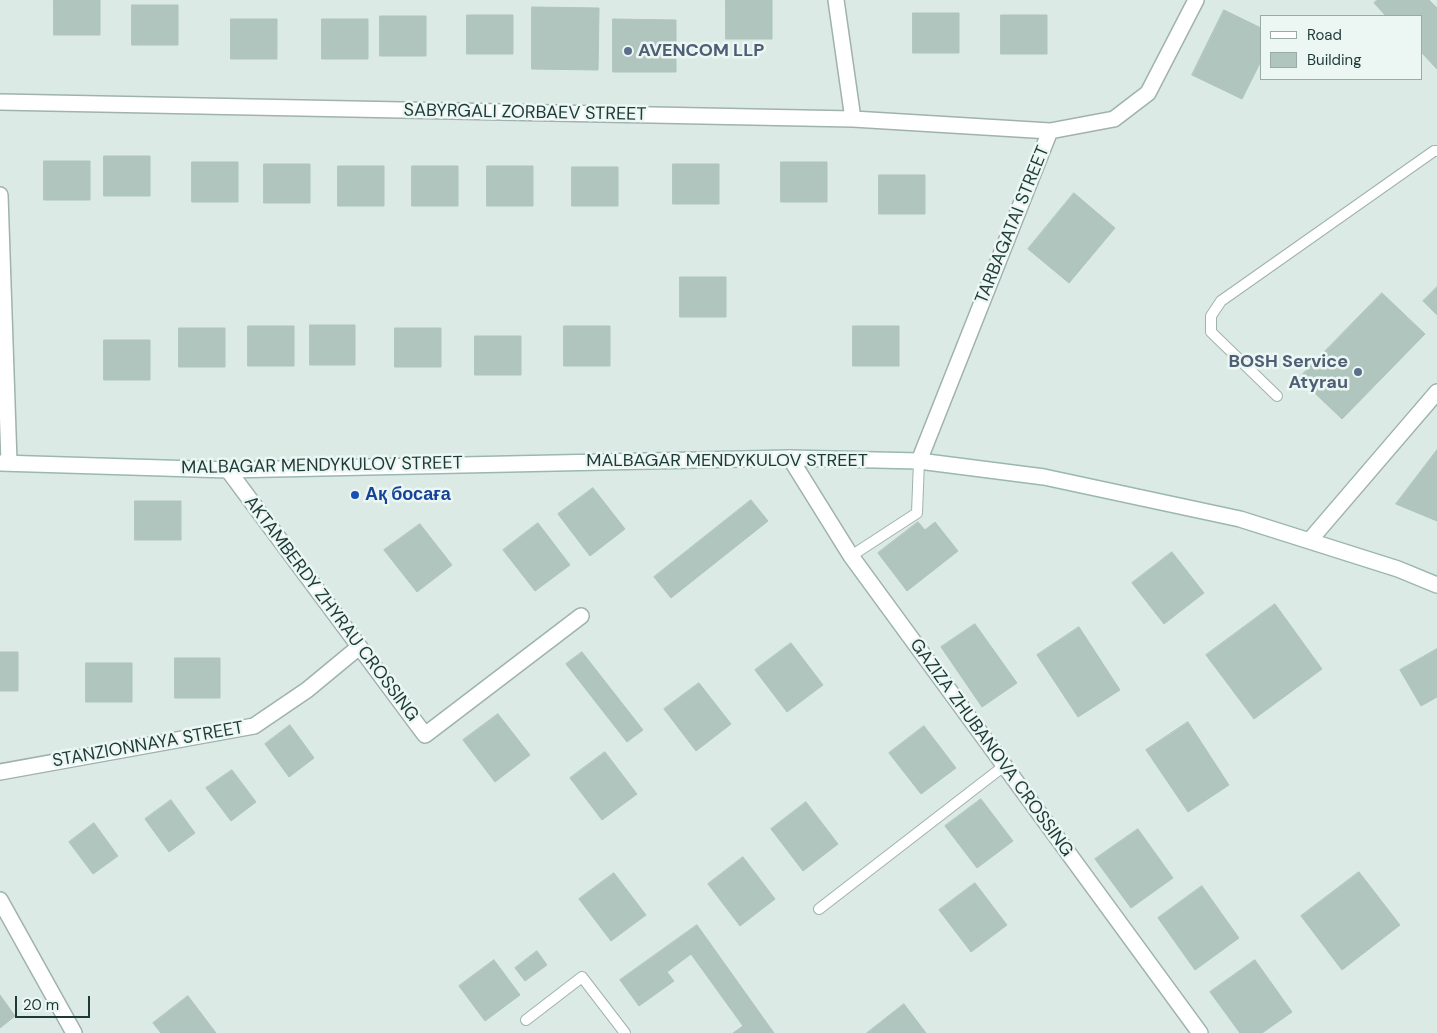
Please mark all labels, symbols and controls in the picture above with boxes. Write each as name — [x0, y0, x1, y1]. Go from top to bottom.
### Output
legend — [1260, 15, 1422, 80]
text: Road — [1307, 25, 1342, 45]
place label: AVENCOM LLP — [638, 40, 764, 62]
marker: AVENCOM LLP — [622, 45, 634, 57]
text: Building — [1307, 50, 1362, 70]
street label: SABYRGALI ZORBAEV STREET — [403, 100, 647, 126]
street label: TARBAGATAI STREET — [971, 143, 1055, 307]
place label: BOSH Service Atyrau — [1229, 351, 1348, 394]
marker: BOSH Service Atyrau — [1352, 366, 1364, 378]
street label: MALBAGAR MENDYKULOV STREET — [586, 450, 868, 472]
street label: MALBAGAR MENDYKULOV STREET — [181, 453, 463, 479]
place label: Ақ босаға — [365, 484, 451, 506]
marker: Ақ босаға — [349, 489, 361, 501]
street label: AKTAMBERDY ZHYRAU CROSSING — [239, 492, 423, 726]
street label: GAZIZA ZHUBANOVA CROSSING — [905, 635, 1077, 861]
street label: STANZIONNAYA STREET — [51, 718, 245, 772]
scale bar — [18, 986, 92, 1018]
text: 20 m — [23, 995, 59, 1015]

